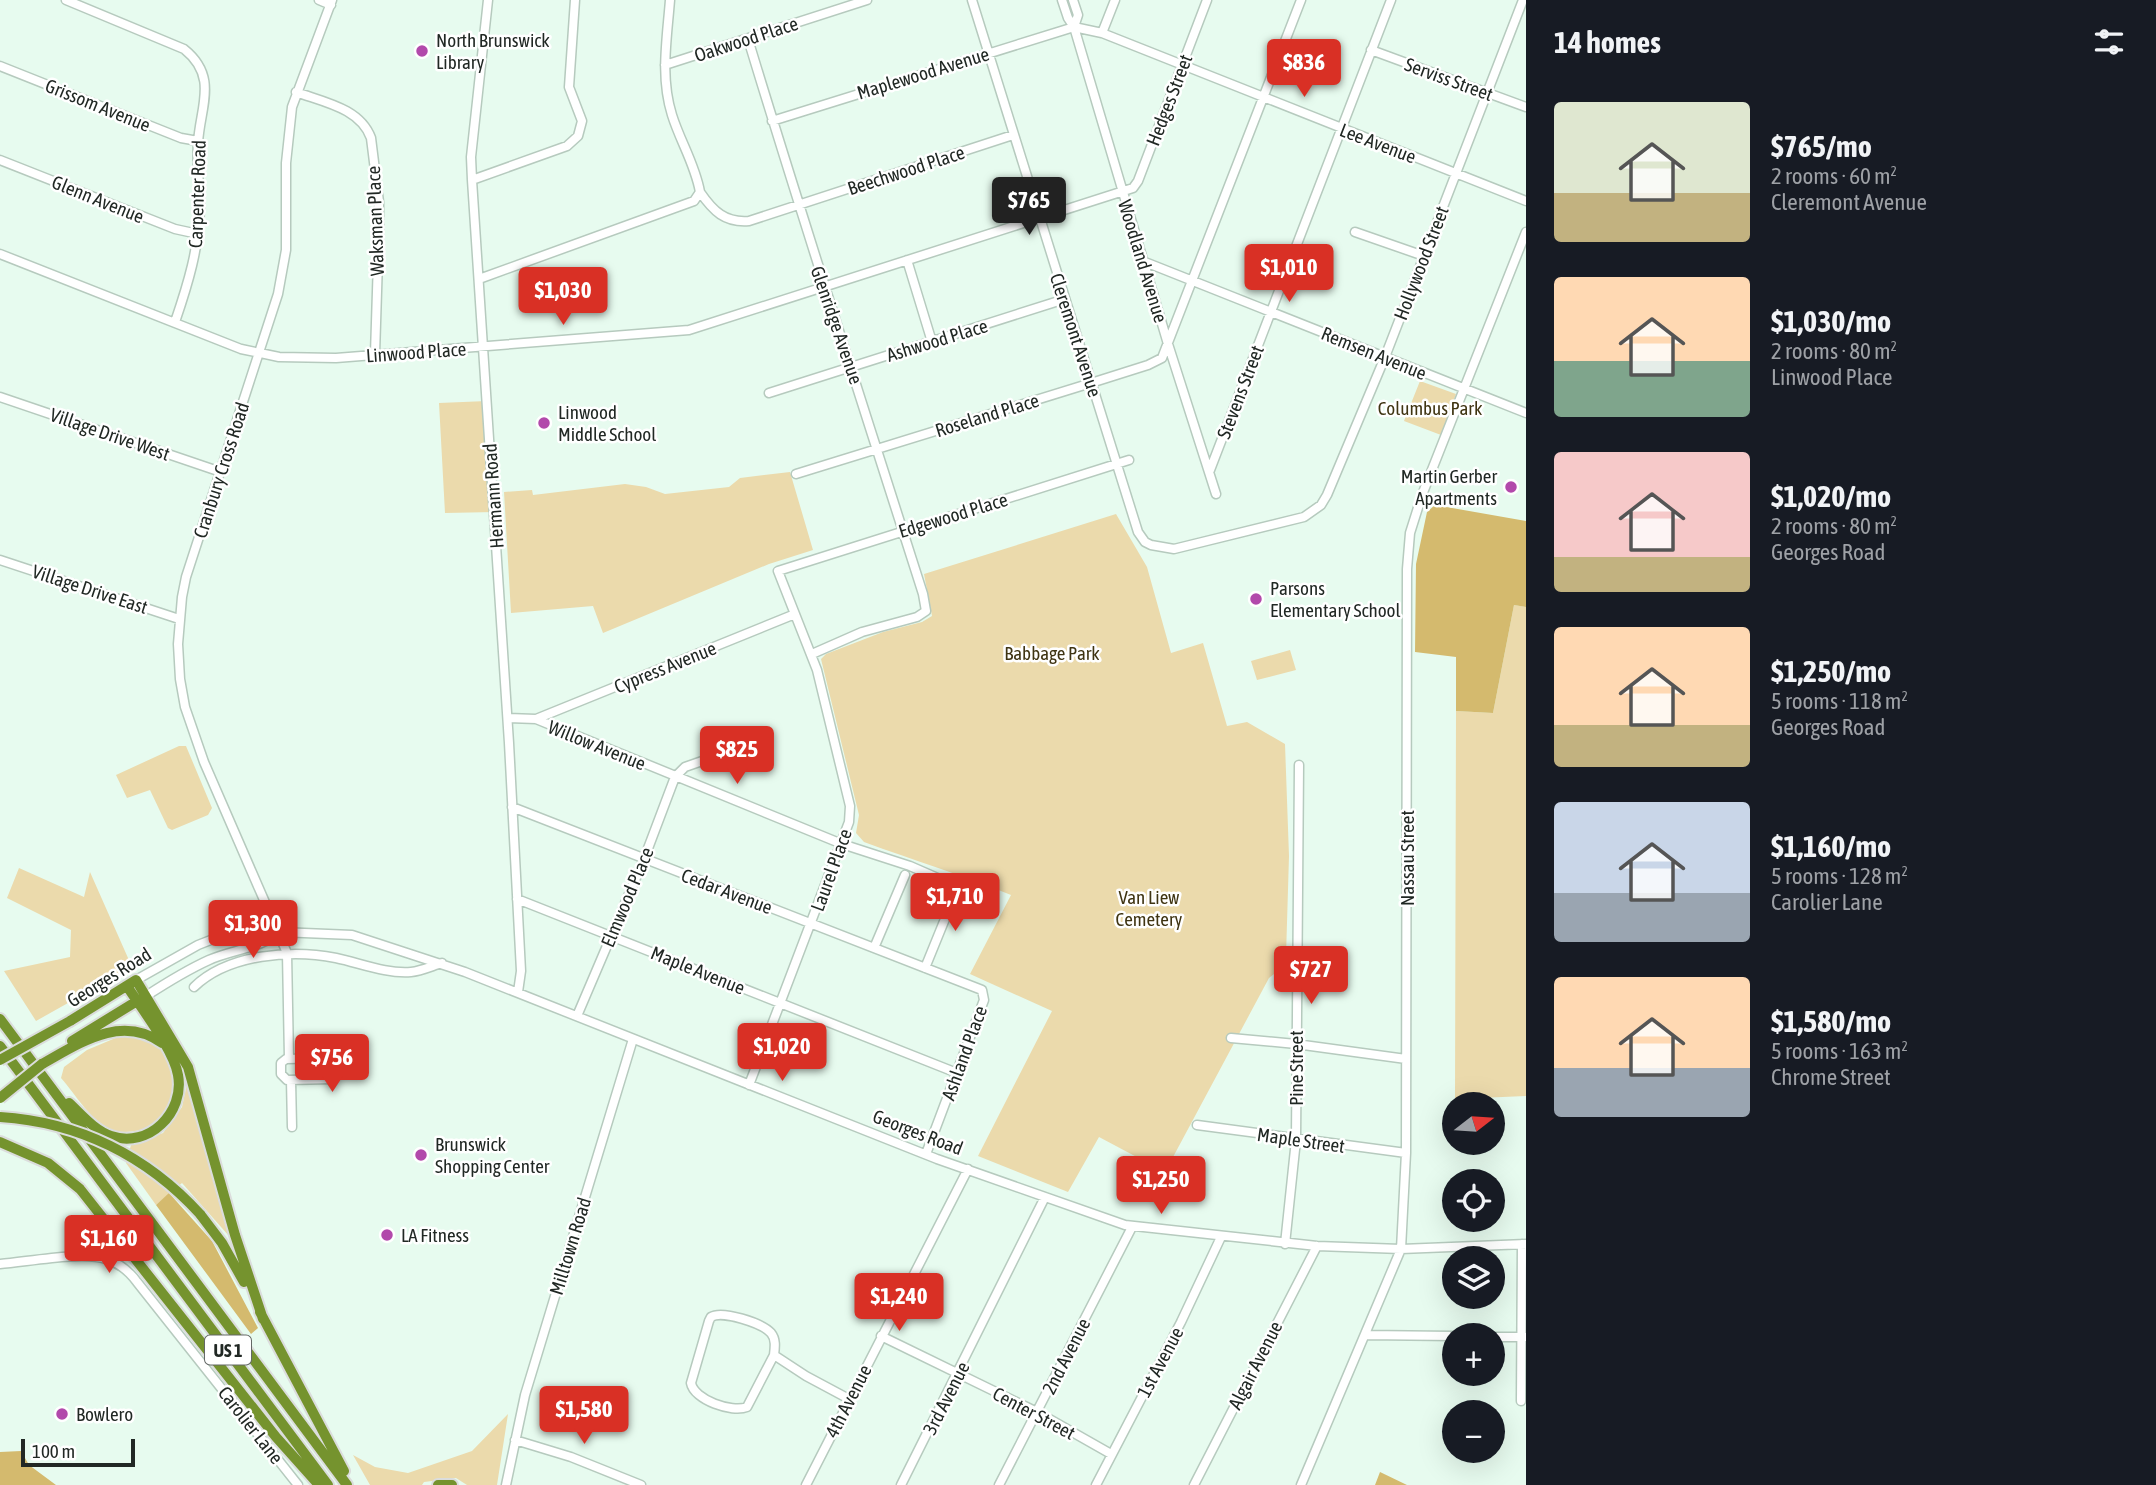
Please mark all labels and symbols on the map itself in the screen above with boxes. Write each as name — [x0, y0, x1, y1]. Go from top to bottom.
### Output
street label: Oakwood Place — [691, 12, 801, 66]
place label: North Brunswick Library — [436, 29, 550, 73]
pin: $836 — [1263, 40, 1345, 99]
street label: Maplewood Avenue — [854, 42, 992, 104]
marker: North Brunswick Library — [414, 43, 430, 59]
street label: Hedges Street — [1142, 51, 1196, 149]
street label: Serviss Street — [1402, 53, 1496, 105]
street label: Grissom Avenue — [42, 74, 154, 136]
street label: Lee Avenue — [1337, 118, 1419, 168]
street label: Carpenter Road — [184, 140, 210, 248]
street label: Beechwood Place — [845, 141, 967, 199]
street label: Waksman Place — [362, 166, 388, 276]
street label: Glenn Avenue — [49, 171, 147, 227]
pin: $765 — [988, 177, 1070, 237]
street label: Woodland Avenue — [1114, 197, 1172, 325]
street label: Hollywood Street — [1389, 203, 1453, 323]
pin: $1,010 — [1232, 244, 1346, 304]
street label: Glenridge Avenue — [807, 263, 867, 387]
pin: $1,030 — [506, 268, 620, 327]
street label: Cleremont Avenue — [1046, 270, 1106, 400]
street label: Ashwood Place — [884, 314, 990, 366]
street label: Remsen Avenue — [1318, 322, 1430, 384]
street label: Linwood Place — [365, 338, 467, 366]
street label: Stevens Street — [1212, 342, 1268, 442]
street label: Roseland Place — [932, 389, 1042, 441]
park label: Columbus Park — [1378, 397, 1483, 419]
street label: Cranbury Cross Road — [189, 399, 253, 541]
place label: Linwood Middle School — [558, 401, 656, 445]
street label: Village Drive West — [47, 403, 173, 465]
marker: Linwood Middle School — [536, 415, 552, 431]
street label: Hermann Road — [478, 443, 508, 549]
place label: Martin Gerber Apartments — [1401, 465, 1497, 509]
marker: Martin Gerber Apartments — [1503, 479, 1519, 495]
street label: Edgewood Place — [896, 488, 1010, 542]
street label: Village Drive East — [29, 560, 151, 618]
place label: Parsons Elementary School — [1270, 577, 1401, 621]
marker: Parsons Elementary School — [1248, 591, 1264, 607]
street label: Cypress Avenue — [611, 637, 719, 697]
park label: Babbage Park — [1004, 642, 1100, 664]
street label: Willow Avenue — [545, 715, 649, 775]
pin: $825 — [696, 726, 778, 786]
street label: Nassau Street — [1396, 810, 1418, 906]
street label: Laurel Place — [806, 826, 856, 914]
street label: Elmwood Place — [596, 844, 658, 950]
street label: Cedar Avenue — [678, 864, 776, 918]
pin: $1,710 — [898, 874, 1012, 933]
park label: Van Liew Cemetery — [1116, 886, 1183, 930]
pin: $1,300 — [196, 900, 310, 960]
street label: Maple Avenue — [648, 941, 748, 999]
street label: Georges Road — [63, 943, 155, 1011]
pin: $727 — [1270, 946, 1352, 1006]
street label: Ashland Place — [937, 1003, 991, 1103]
pin: $1,020 — [725, 1024, 839, 1083]
street label: Pine Street — [1285, 1030, 1307, 1106]
pin: $756 — [291, 1034, 373, 1094]
north arrow — [1442, 1092, 1505, 1155]
street label: Georges Road — [870, 1105, 966, 1159]
street label: Maple Street — [1256, 1123, 1346, 1157]
place label: Brunswick Shopping Center — [435, 1133, 550, 1177]
marker: Brunswick Shopping Center — [413, 1147, 429, 1163]
pin: $1,250 — [1104, 1156, 1218, 1216]
street label: Milltown Road — [545, 1195, 595, 1297]
pin: $1,160 — [52, 1216, 166, 1275]
place label: LA Fitness — [401, 1224, 469, 1246]
marker: LA Fitness — [379, 1227, 395, 1243]
pin: $1,240 — [842, 1274, 956, 1333]
street label: 2nd Avenue — [1038, 1314, 1094, 1398]
street label: Algair Avenue — [1223, 1317, 1287, 1413]
street label: 1st Avenue — [1132, 1323, 1188, 1401]
road number: US 1 — [205, 1336, 251, 1364]
street label: 3rd Avenue — [918, 1358, 974, 1438]
street label: 4th Avenue — [820, 1361, 876, 1441]
street label: Carolier Lane — [214, 1382, 288, 1468]
street label: Center Street — [989, 1382, 1079, 1444]
pin: $1,580 — [527, 1386, 641, 1446]
place label: Bowlero — [76, 1403, 133, 1425]
marker: Bowlero — [54, 1406, 70, 1422]
scale bar — [21, 1436, 135, 1468]

